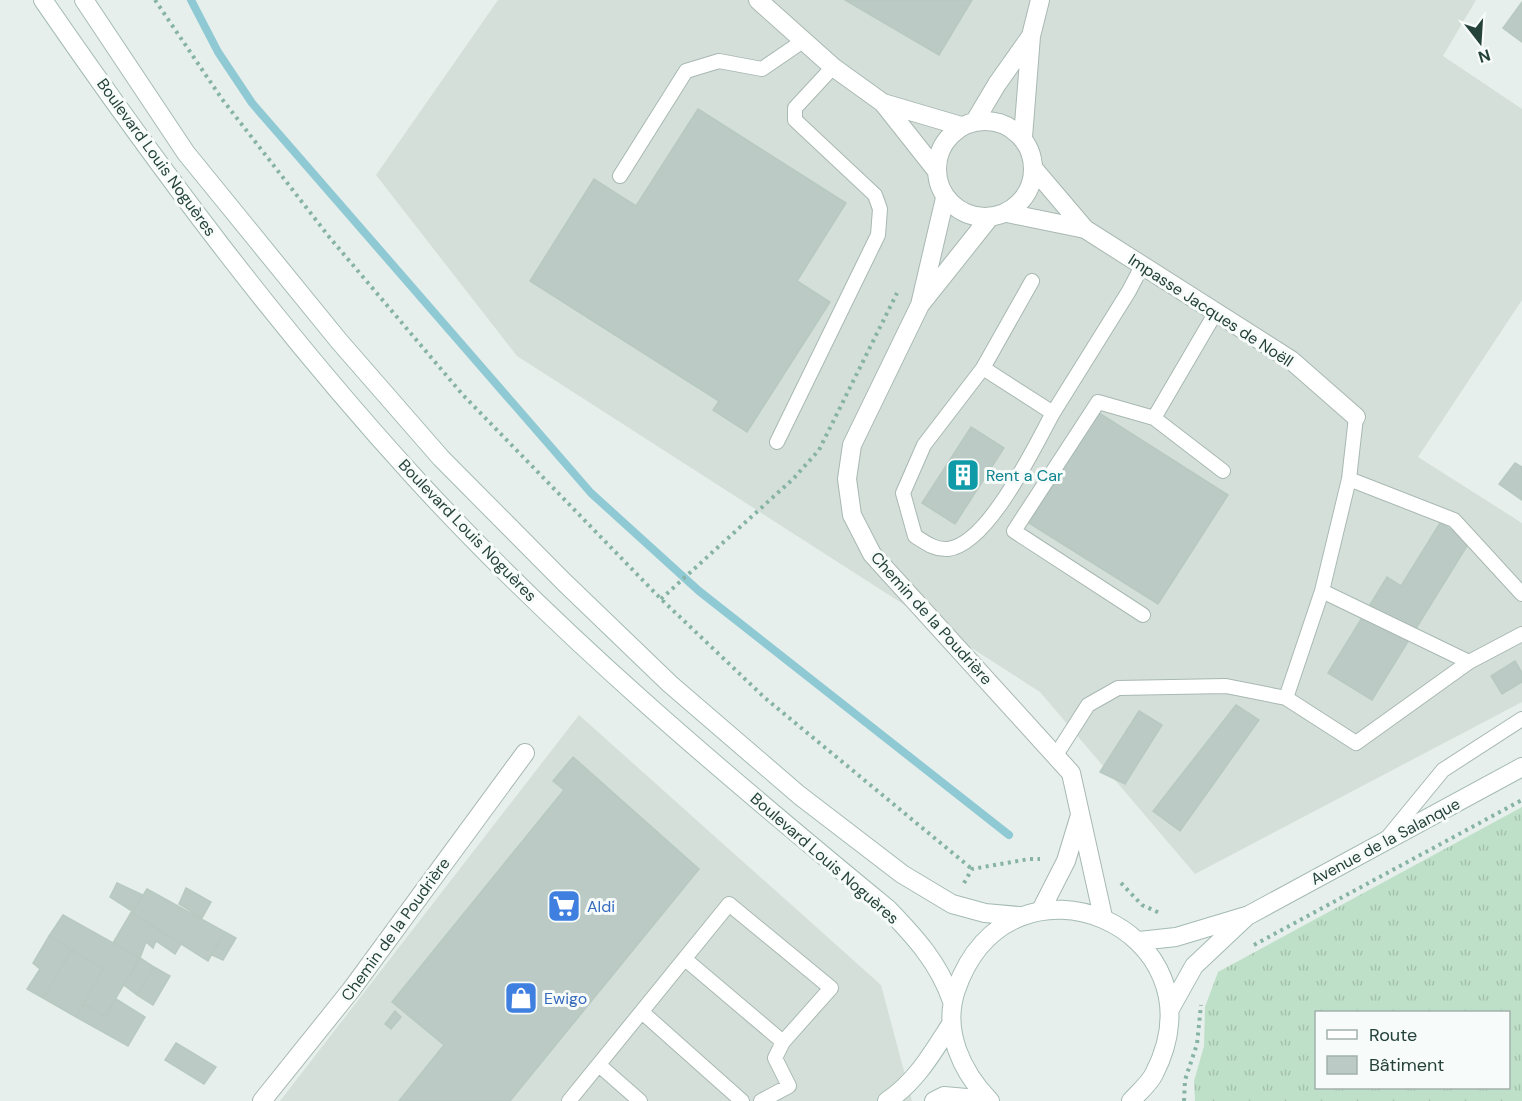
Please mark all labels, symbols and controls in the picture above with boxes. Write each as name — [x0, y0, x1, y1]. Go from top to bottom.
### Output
north arrow — [1450, 12, 1510, 72]
text: N — [1476, 44, 1493, 68]
street label: Boulevard Louis Noguères — [92, 74, 221, 240]
street label: Impasse Jacques de Noëll — [1124, 249, 1297, 372]
street label: Boulevard Louis Noguères — [394, 455, 541, 606]
building icon: Rent a Car — [945, 457, 981, 493]
place label: Rent a Car — [986, 465, 1063, 486]
street label: Chemin de la Poudrière — [866, 547, 997, 689]
street label: Boulevard Louis Noguères — [746, 788, 903, 929]
street label: Avenue de la Salanque — [1307, 793, 1464, 890]
street label: Chemin de la Poudrière — [336, 853, 455, 1005]
supermarket icon: Aldi — [546, 888, 582, 924]
place label: Aldi — [587, 896, 615, 917]
shop icon: Ewigo — [503, 980, 539, 1016]
place label: Ewigo — [544, 988, 587, 1009]
legend — [1315, 1011, 1510, 1089]
text: Route — [1369, 1023, 1417, 1047]
text: Bâtiment — [1369, 1053, 1444, 1077]

